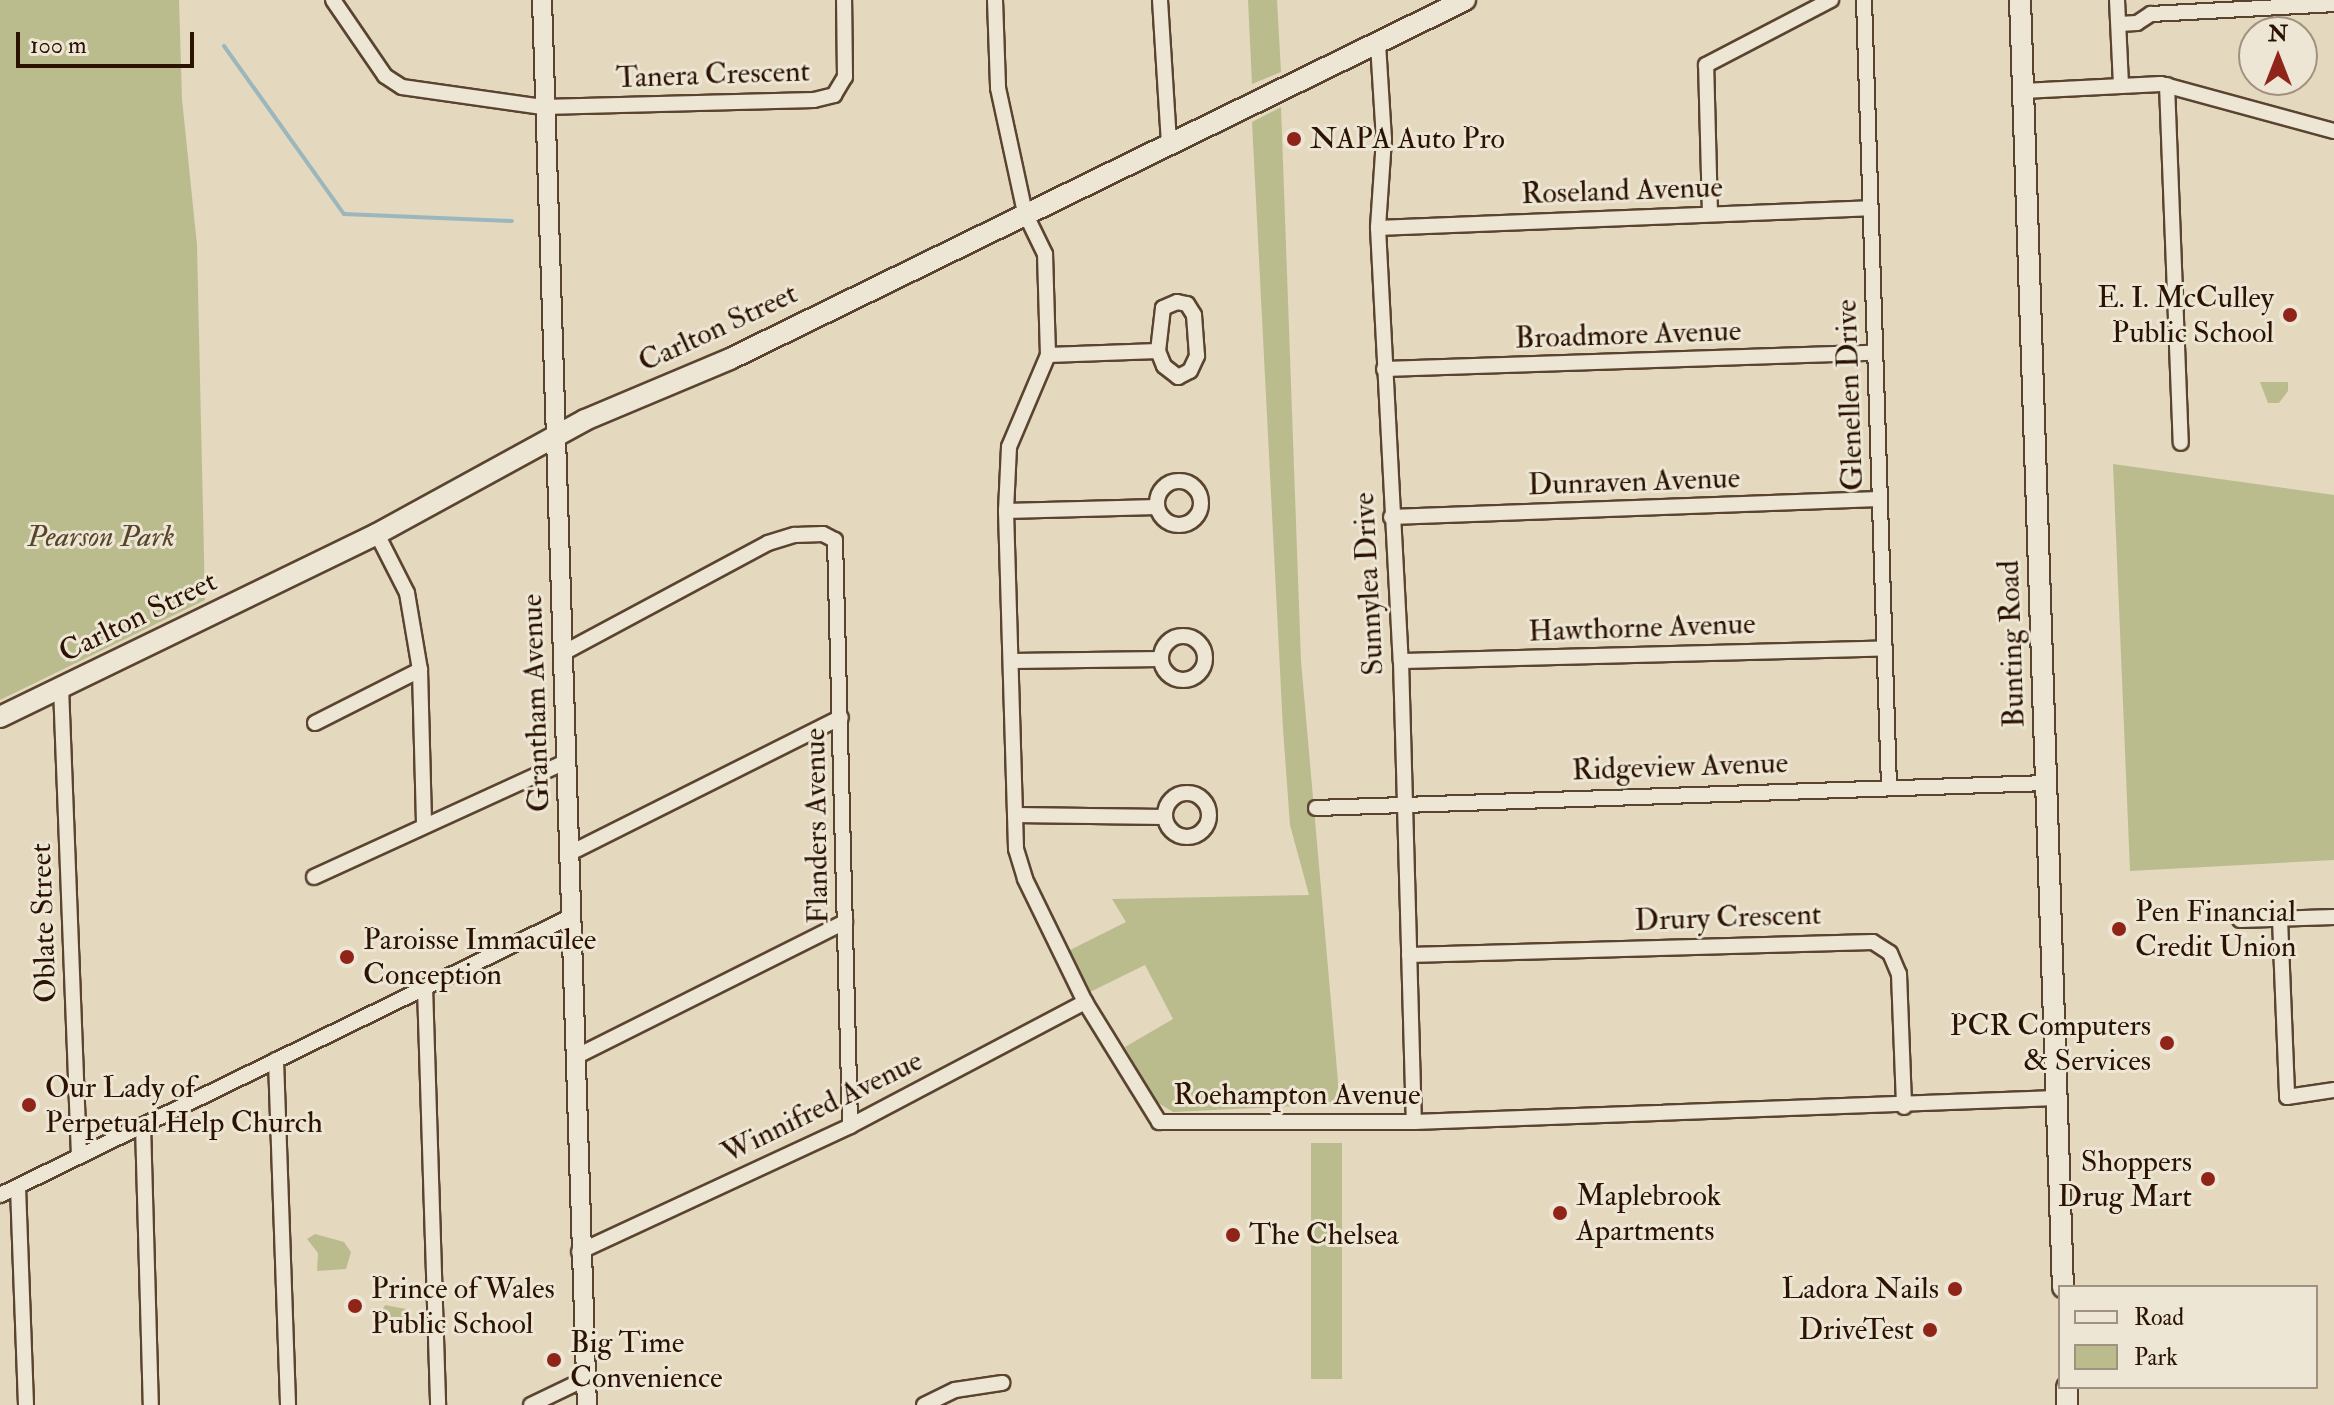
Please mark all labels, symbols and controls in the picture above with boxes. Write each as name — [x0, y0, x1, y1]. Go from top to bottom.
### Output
scale bar — [20, 16, 198, 66]
north arrow — [2238, 16, 2318, 96]
text: N — [2268, 20, 2288, 48]
text: 100 m — [30, 30, 87, 61]
street label: Tanera Crescent — [615, 54, 811, 96]
place label: NAPA Auto Pro — [1310, 121, 1505, 157]
marker: NAPA Auto Pro — [1285, 130, 1303, 148]
street label: Roseland Avenue — [1521, 169, 1723, 213]
street label: Carlton Street — [633, 276, 803, 380]
place label: E. I. McCulley Public School — [2097, 280, 2274, 350]
street label: Glenellen Drive — [1829, 299, 1871, 491]
marker: E. I. McCulley Public School — [2281, 306, 2299, 324]
street label: Broadmore Avenue — [1514, 313, 1742, 357]
street label: Dunraven Avenue — [1527, 460, 1741, 504]
street label: Sunnylea Drive — [1346, 492, 1392, 676]
park label: Pearson Park — [27, 519, 175, 555]
street label: Bunting Road — [1991, 560, 2033, 728]
street label: Carlton Street — [53, 563, 223, 671]
street label: Grantham Avenue — [514, 593, 558, 813]
street label: Hawthorne Avenue — [1528, 606, 1756, 650]
street label: Flanders Avenue — [797, 728, 837, 924]
street label: Ridgeview Avenue — [1571, 745, 1789, 789]
street label: Oblate Street — [23, 842, 65, 1004]
place label: Pen Financial Credit Union — [2135, 894, 2297, 964]
street label: Drury Crescent — [1634, 897, 1822, 939]
marker: Pen Financial Credit Union — [2110, 920, 2128, 938]
place label: Paroisse Immaculee Conception — [363, 922, 596, 992]
marker: Paroisse Immaculee Conception — [338, 948, 356, 966]
place label: PCR Computers & Services — [1950, 1008, 2151, 1078]
marker: PCR Computers & Services — [2158, 1034, 2176, 1052]
street label: Winnifred Avenue — [716, 1043, 928, 1171]
place label: Our Lady of Perpetual Help Church — [45, 1070, 323, 1140]
street label: Roehampton Avenue — [1173, 1077, 1421, 1113]
marker: Our Lady of Perpetual Help Church — [20, 1096, 38, 1114]
place label: Shoppers Drug Mart — [2058, 1144, 2192, 1214]
marker: Shoppers Drug Mart — [2199, 1170, 2217, 1188]
place label: Maplebrook Apartments — [1576, 1178, 1721, 1248]
marker: Maplebrook Apartments — [1551, 1204, 1569, 1222]
place label: The Chelsea — [1249, 1217, 1399, 1253]
marker: The Chelsea — [1224, 1226, 1242, 1244]
place label: Prince of Wales Public School — [371, 1271, 555, 1342]
place label: Ladora Nails — [1781, 1271, 1939, 1307]
marker: Ladora Nails — [1946, 1280, 1964, 1298]
legend — [2058, 1285, 2318, 1389]
marker: Prince of Wales Public School — [346, 1297, 364, 1315]
text: Road — [2134, 1302, 2184, 1333]
place label: DriveTest — [1799, 1312, 1914, 1348]
marker: DriveTest — [1921, 1321, 1939, 1339]
place label: Big Time Convenience — [570, 1325, 723, 1396]
text: Park — [2134, 1342, 2178, 1373]
marker: Big Time Convenience — [545, 1351, 563, 1369]

